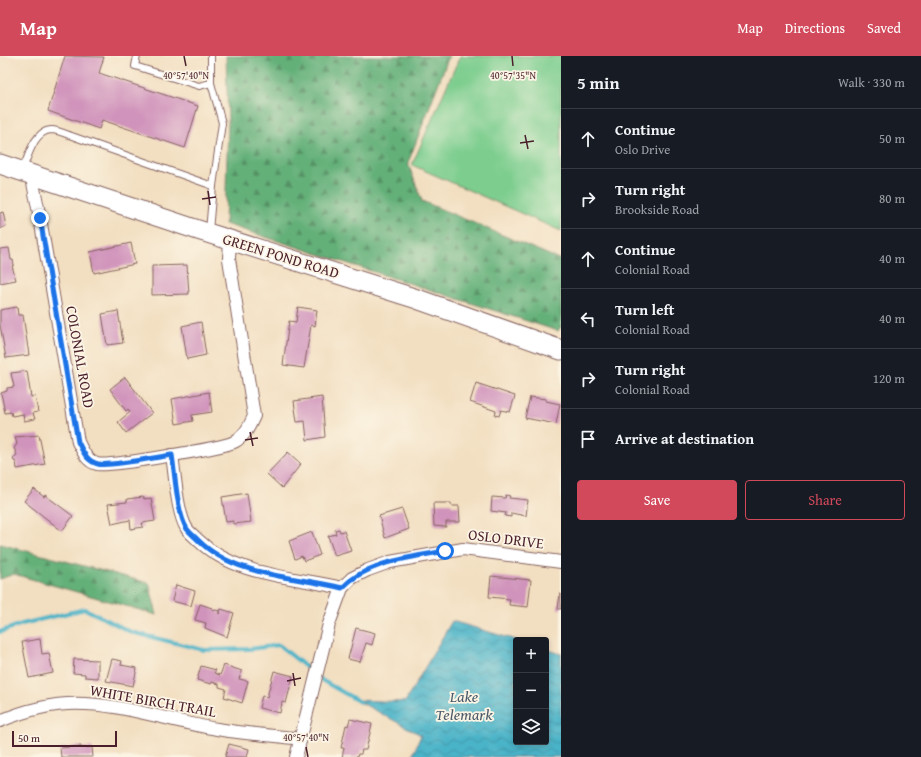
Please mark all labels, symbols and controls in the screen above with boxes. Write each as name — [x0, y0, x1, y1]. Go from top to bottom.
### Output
text: Map — [20, 14, 57, 42]
text: Map — [737, 18, 763, 38]
text: Directions — [785, 18, 845, 38]
text: Saved — [867, 18, 901, 38]
text: 40°57'40"N — [163, 68, 209, 83]
text: 40°57'35"N — [490, 68, 536, 83]
text: 5 min — [577, 70, 619, 95]
text: Walk · 330 m — [838, 73, 905, 92]
text: Continue — [615, 119, 676, 140]
icon: ahead — [577, 128, 599, 150]
text: 50 m — [879, 129, 905, 148]
text: Oslo Drive — [615, 140, 670, 159]
text: Turn right — [615, 179, 686, 200]
icon: right — [577, 188, 599, 210]
text: 80 m — [879, 189, 905, 208]
text: Brookside Road — [615, 200, 699, 219]
route end — [31, 209, 49, 227]
street label: GREEN POND ROAD — [220, 228, 342, 283]
text: Continue — [615, 239, 676, 260]
icon: ahead — [577, 248, 599, 270]
text: 40 m — [879, 249, 905, 268]
text: Colonial Road — [615, 260, 690, 279]
text: Turn left — [615, 299, 674, 320]
street label: COLONIAL ROAD — [61, 304, 100, 410]
icon: left — [577, 308, 599, 330]
text: 40 m — [879, 309, 905, 328]
text: Colonial Road — [615, 320, 690, 339]
text: Turn right — [615, 359, 686, 380]
icon: right — [577, 368, 599, 390]
text: 120 m — [873, 369, 905, 388]
text: Colonial Road — [615, 380, 690, 399]
icon: arrive — [577, 428, 599, 450]
text: Arrive at destination — [615, 428, 754, 449]
button: Save — [577, 480, 737, 520]
button: Share — [745, 480, 905, 520]
street label: OSLO DRIVE — [467, 523, 545, 554]
route start — [436, 542, 454, 560]
map controls — [513, 637, 549, 745]
button: + — [513, 637, 549, 673]
button: − — [513, 673, 549, 709]
street label: WHITE BIRCH TRAIL — [88, 679, 219, 722]
water label: Lake Telemark — [435, 684, 493, 726]
button: layers — [513, 709, 549, 745]
scale bar — [12, 729, 117, 748]
text: 50 m — [18, 730, 40, 746]
text: 40°57'40"N — [283, 730, 329, 745]

